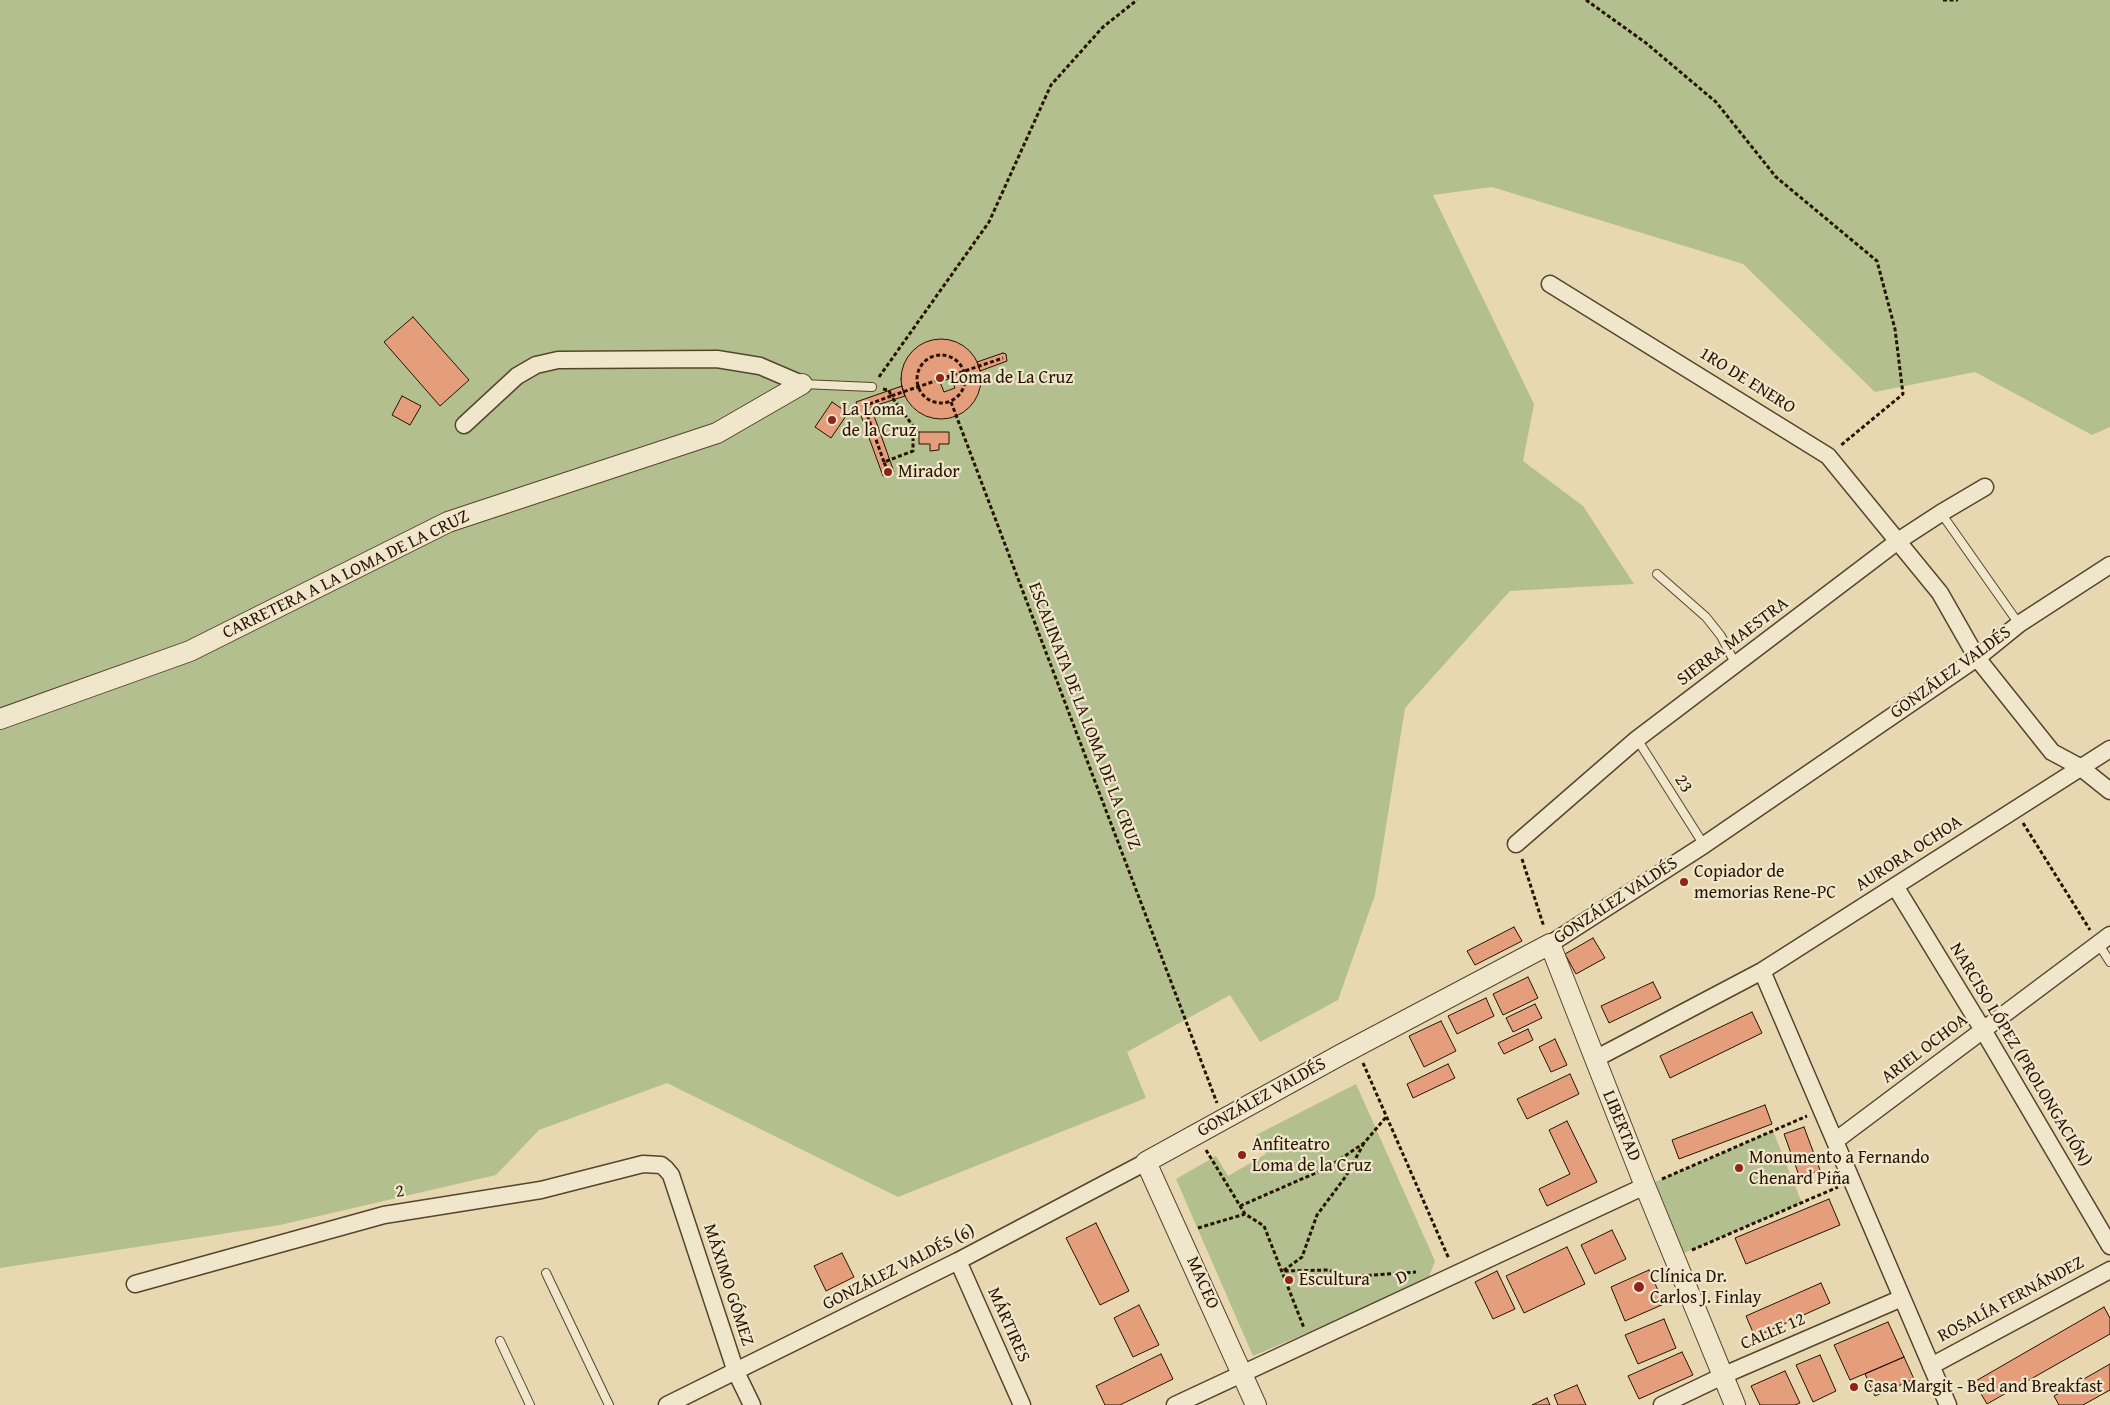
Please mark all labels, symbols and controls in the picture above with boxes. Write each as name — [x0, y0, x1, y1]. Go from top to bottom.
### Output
street label: 1RO DE ENERO — [1695, 343, 1799, 419]
place label: Loma de La Cruz — [950, 367, 1073, 389]
marker: Loma de La Cruz — [934, 372, 946, 384]
place label: La Loma de la Cruz — [842, 399, 916, 442]
marker: La Loma de la Cruz — [826, 414, 838, 426]
place label: Mirador — [898, 461, 960, 483]
marker: Mirador — [882, 466, 894, 478]
street label: CARRETERA A LA LOMA DE LA CRUZ — [219, 506, 473, 644]
street label: ESCALINATA DE LA LOMA DE LA CRUZ — [1023, 579, 1145, 853]
street label: SIERRA MAESTRA — [1673, 593, 1793, 691]
street label: GONZÁLEZ VALDÉS — [1887, 622, 2015, 724]
street label: 23 — [1669, 771, 1697, 797]
street label: AURORA OCHOA — [1852, 812, 1966, 896]
street label: GONZÁLEZ VALDÉS — [1550, 853, 1682, 949]
place label: Copiador de memorias Rene-PC — [1694, 861, 1836, 904]
marker: Copiador de memorias Rene-PC — [1678, 876, 1690, 888]
street label: NARCISO LÓPEZ (PROLONGACIÓN) — [1944, 939, 2096, 1171]
street label: ARIEL OCHOA — [1878, 1009, 1972, 1089]
street label: GONZÁLEZ VALDÉS — [1194, 1054, 1330, 1142]
street label: LIBERTAD — [1597, 1087, 1645, 1165]
place label: Anfiteatro Loma de la Cruz — [1252, 1134, 1371, 1176]
place label: Monumento a Fernando Chenard Piña — [1749, 1147, 1929, 1190]
marker: Anfiteatro Loma de la Cruz — [1236, 1149, 1248, 1161]
marker: Monumento a Fernando Chenard Piña — [1733, 1162, 1745, 1174]
street label: 2 — [394, 1181, 406, 1203]
street label: GONZÁLEZ VALDÉS (6) — [819, 1220, 979, 1316]
street label: MÁXIMO GÓMEZ — [698, 1221, 758, 1349]
street label: ROSALÍA FERNÁNDEZ — [1934, 1252, 2088, 1348]
street label: MACEO — [1181, 1253, 1223, 1313]
street label: D — [1392, 1266, 1412, 1290]
place label: Clínica Dr. Carlos J. Finlay — [1650, 1266, 1762, 1308]
place label: Escultura — [1299, 1269, 1370, 1291]
marker: Escultura — [1283, 1274, 1295, 1286]
marker: Clínica Dr. Carlos J. Finlay — [1632, 1280, 1646, 1294]
street label: MÁRTIRES — [982, 1284, 1034, 1366]
street label: CALLE 12 — [1737, 1309, 1809, 1355]
place label: Casa Margit - Bed and Breakfast — [1864, 1376, 2103, 1398]
marker: Casa Margit - Bed and Breakfast — [1848, 1381, 1860, 1393]

